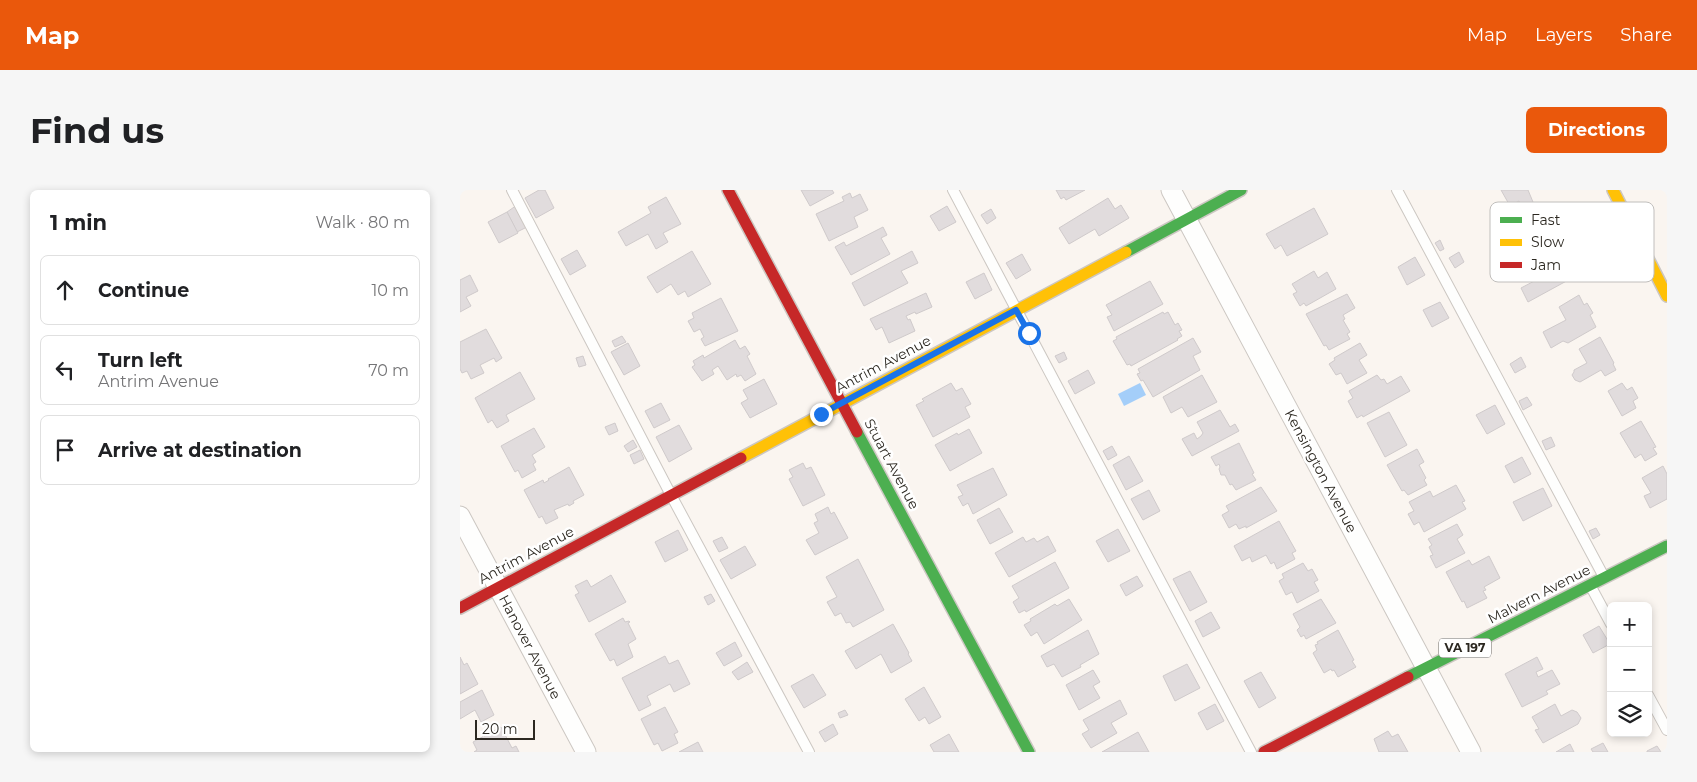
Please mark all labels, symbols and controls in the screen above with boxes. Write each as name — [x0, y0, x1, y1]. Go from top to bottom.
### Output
text: Map — [25, 21, 79, 50]
text: Map — [1467, 24, 1507, 46]
text: Layers — [1535, 24, 1592, 46]
text: Share — [1620, 24, 1672, 46]
button: Directions — [1526, 107, 1667, 153]
text: Find us — [30, 109, 164, 152]
legend — [1490, 202, 1654, 282]
text: 1 min — [50, 210, 107, 235]
text: Fast — [1531, 211, 1561, 229]
text: Walk · 80 m — [315, 213, 410, 232]
text: Slow — [1531, 233, 1565, 251]
text: Jam — [1530, 256, 1561, 274]
icon: ahead — [51, 276, 79, 304]
text: Continue — [98, 279, 189, 302]
text: 10 m — [371, 281, 409, 300]
route start — [1018, 322, 1041, 345]
street label: Antrim Avenue — [832, 331, 934, 397]
text: Turn left — [98, 349, 183, 372]
icon: left — [51, 356, 79, 384]
text: 70 m — [368, 361, 409, 380]
text: Antrim Avenue — [98, 372, 219, 391]
route end — [810, 403, 833, 426]
street label: Kensington Avenue — [1281, 406, 1361, 536]
street label: Stuart Avenue — [861, 416, 923, 512]
icon: arrive — [51, 436, 79, 464]
text: Arrive at destination — [98, 439, 302, 462]
street label: Antrim Avenue — [475, 522, 577, 588]
street label: Malvern Avenue — [1485, 560, 1593, 628]
street label: Hanover Avenue — [495, 592, 565, 702]
map controls — [1607, 602, 1652, 737]
button: + — [1607, 602, 1652, 647]
road number: VA 197 — [1439, 638, 1491, 658]
button: − — [1607, 647, 1652, 692]
button: layers — [1607, 692, 1652, 737]
scale bar — [475, 717, 535, 740]
text: 20 m — [482, 720, 518, 738]

